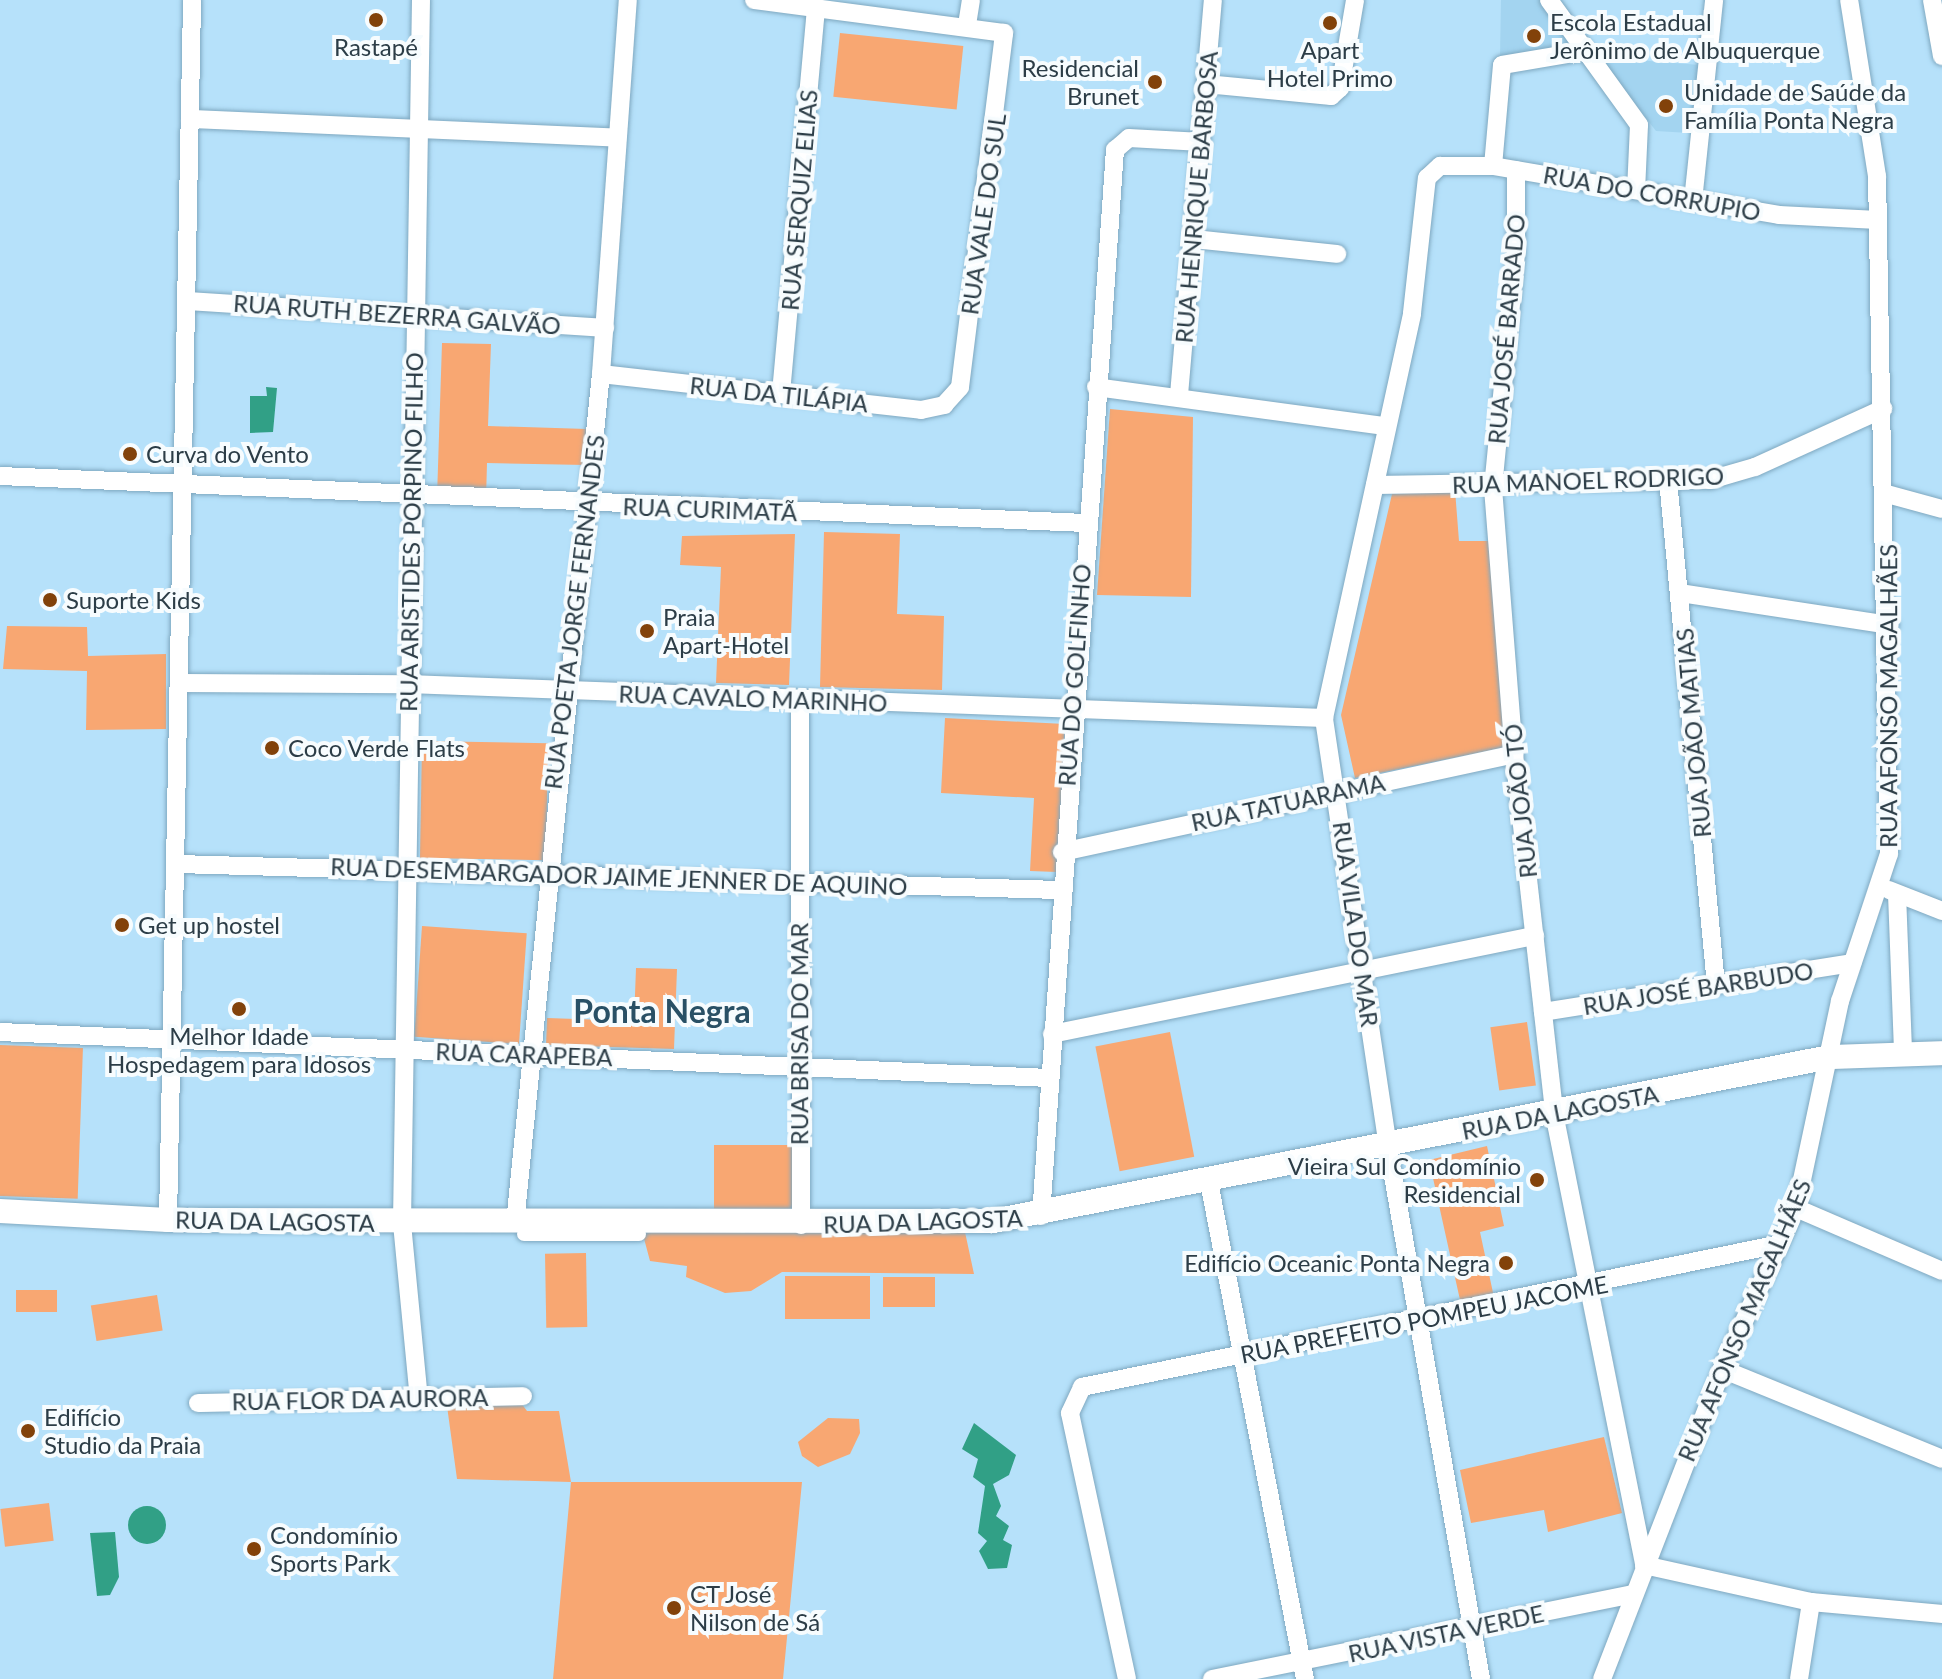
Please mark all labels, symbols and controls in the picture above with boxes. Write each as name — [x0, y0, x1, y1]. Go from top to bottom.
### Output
place label: Escola Estadual Jerônimo de Albuquerque — [1550, 8, 1821, 64]
marker: Rastapé — [367, 11, 385, 29]
marker: Apart Hotel Primo — [1321, 14, 1339, 32]
marker: Escola Estadual Jerônimo de Albuquerque — [1525, 27, 1543, 45]
place label: Rastapé — [334, 33, 418, 61]
place label: Apart Hotel Primo — [1267, 36, 1393, 92]
street label: RUA HENRIQUE BARBOSA — [1169, 49, 1223, 345]
place label: Residencial Brunet — [1022, 54, 1139, 110]
marker: Residencial Brunet — [1146, 73, 1164, 91]
place label: Unidade de Saúde da Família Ponta Negra — [1684, 78, 1906, 134]
street label: RUA SERQUIZ ELIAS — [775, 88, 823, 312]
marker: Unidade de Saúde da Família Ponta Negra — [1655, 95, 1677, 117]
street label: RUA VALE DO SUL — [954, 111, 1012, 317]
street label: RUA DO CORRUPIO — [1541, 160, 1763, 226]
street label: RUA JOSÉ BARRADO — [1482, 212, 1530, 446]
street label: RUA RUTH BEZERRA GALVÃO — [232, 288, 562, 340]
street label: RUA ARISTIDES PORPINO FILHO — [393, 351, 429, 713]
street label: RUA DA TILÁPIA — [687, 370, 871, 418]
street label: RUA POETA JORGE FERNANDES — [538, 432, 610, 792]
place label: Curva do Vento — [146, 440, 310, 468]
marker: Curva do Vento — [121, 445, 139, 463]
street label: RUA MANOEL RODRIGO — [1451, 461, 1725, 499]
street label: RUA CURIMATÃ — [622, 492, 798, 526]
street label: RUA AFONSO MAGALHÃES — [1874, 543, 1902, 849]
street label: RUA DO GOLFINHO — [1052, 563, 1096, 787]
place label: Suporte Kids — [66, 586, 201, 614]
marker: Suporte Kids — [41, 591, 59, 609]
place label: Praia Apart-Hotel — [663, 603, 789, 659]
marker: Praia Apart-Hotel — [638, 622, 656, 640]
street label: RUA JOÃO MATIAS — [1669, 626, 1717, 840]
street label: RUA CAVALO MARINHO — [618, 679, 888, 717]
street label: RUA JOÃO TÓ — [1497, 721, 1543, 881]
place label: Coco Verde Flats — [288, 734, 466, 762]
marker: Coco Verde Flats — [263, 739, 281, 757]
street label: RUA TATUARAMA — [1188, 767, 1388, 837]
street label: RUA VILA DO MAR — [1327, 818, 1385, 1030]
street label: RUA DESEMBARGADOR JAIME JENNER DE AQUINO — [328, 851, 910, 901]
place label: Get up hostel — [138, 911, 280, 939]
marker: Get up hostel — [113, 916, 131, 934]
street label: RUA BRISA DO MAR — [785, 922, 813, 1146]
street label: RUA JOSÉ BARBUDO — [1580, 955, 1816, 1021]
district label: Ponta Negra — [573, 992, 751, 1030]
marker: Melhor Idade Hospedagem para Idosos — [230, 1000, 248, 1018]
place label: Melhor Idade Hospedagem para Idosos — [107, 1022, 371, 1078]
street label: RUA CARAPEBA — [435, 1037, 613, 1071]
street label: RUA DA LAGOSTA — [1458, 1079, 1662, 1145]
place label: Vieira Sul Condomínio Residencial — [1288, 1152, 1521, 1208]
marker: Vieira Sul Condomínio Residencial — [1528, 1171, 1546, 1189]
street label: RUA AFONSO MAGALHÃES — [1671, 1174, 1817, 1466]
street label: RUA DA LAGOSTA — [822, 1203, 1024, 1239]
street label: RUA DA LAGOSTA — [174, 1205, 376, 1237]
place label: Edifício Oceanic Ponta Negra — [1184, 1249, 1490, 1277]
marker: Edifício Oceanic Ponta Negra — [1497, 1254, 1515, 1272]
street label: RUA PREFEITO POMPEU JACOME — [1237, 1269, 1611, 1369]
street label: RUA FLOR DA AURORA — [230, 1382, 490, 1416]
place label: Edifício Studio da Praia — [44, 1403, 201, 1459]
marker: Edifício Studio da Praia — [19, 1422, 37, 1440]
place label: Condomínio Sports Park — [270, 1521, 398, 1577]
marker: Condomínio Sports Park — [245, 1540, 263, 1558]
place label: CT José Nilson de Sá — [690, 1580, 820, 1636]
street label: RUA VISTA VERDE — [1344, 1598, 1548, 1668]
marker: CT José Nilson de Sá — [665, 1599, 683, 1617]

